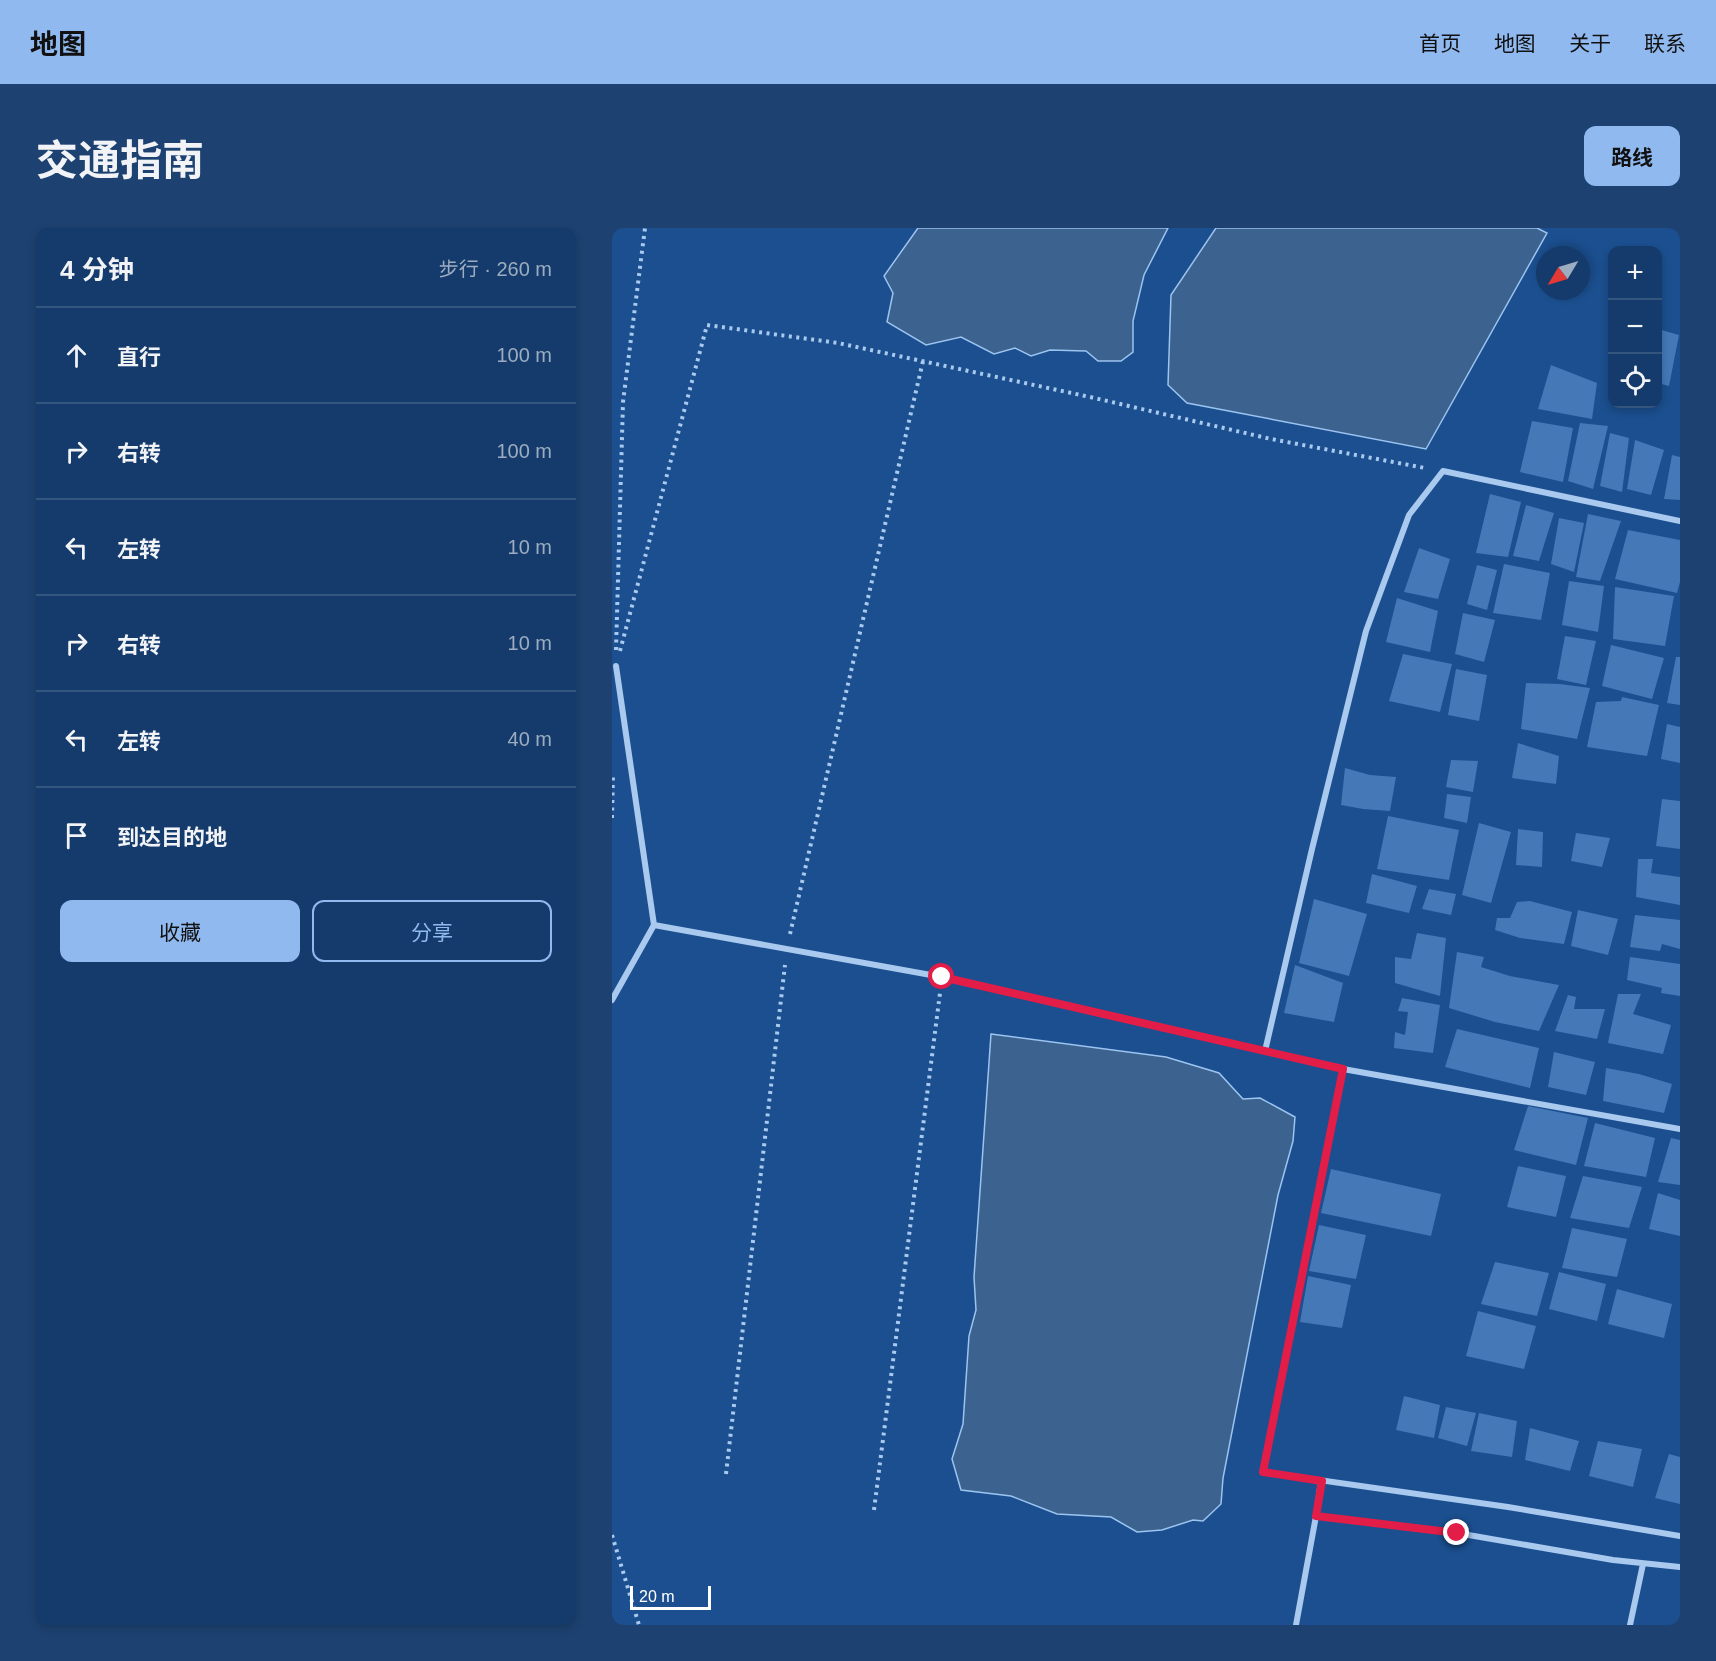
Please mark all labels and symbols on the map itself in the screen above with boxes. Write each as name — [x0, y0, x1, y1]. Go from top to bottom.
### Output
north arrow — [1536, 246, 1590, 300]
route start — [928, 963, 954, 989]
route end — [1443, 1519, 1469, 1545]
scale bar — [630, 1583, 711, 1610]

